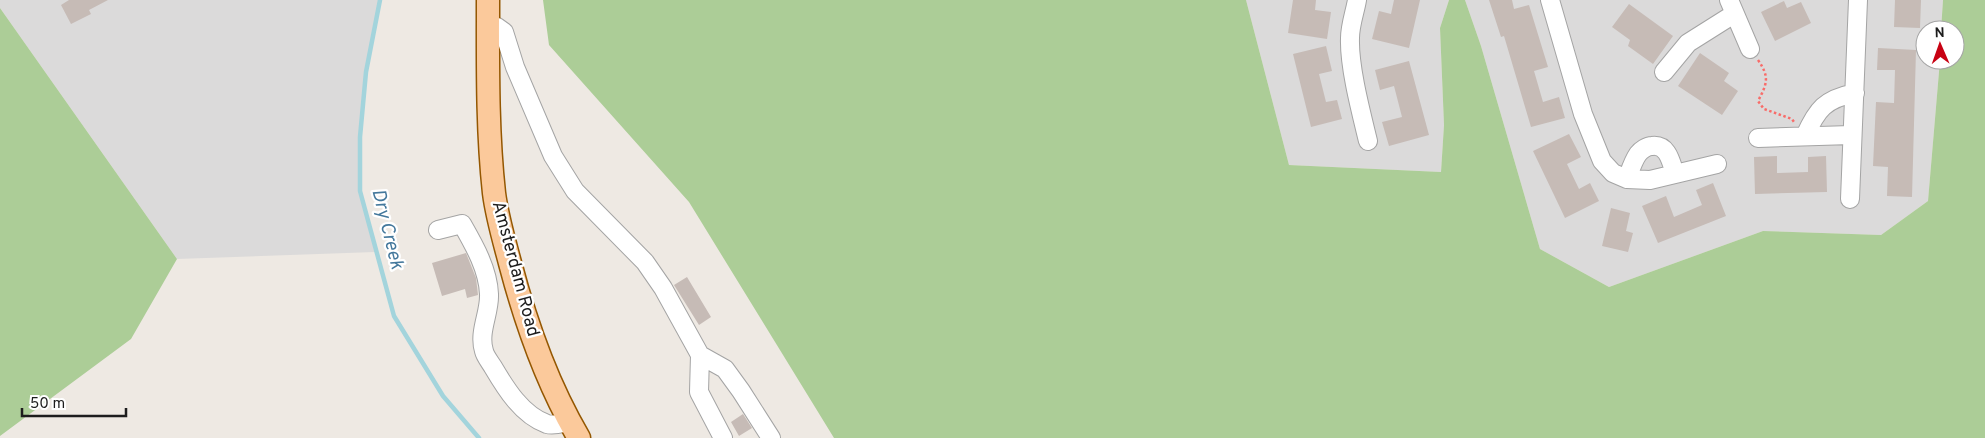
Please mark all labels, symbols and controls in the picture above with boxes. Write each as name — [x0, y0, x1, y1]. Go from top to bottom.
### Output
north arrow — [1915, 20, 1965, 70]
text: N — [1934, 25, 1945, 42]
water label: Dry Creek — [365, 186, 409, 272]
street label: Amsterdam Road — [486, 199, 544, 339]
scale bar — [22, 386, 126, 418]
text: 50 m — [30, 395, 65, 414]

